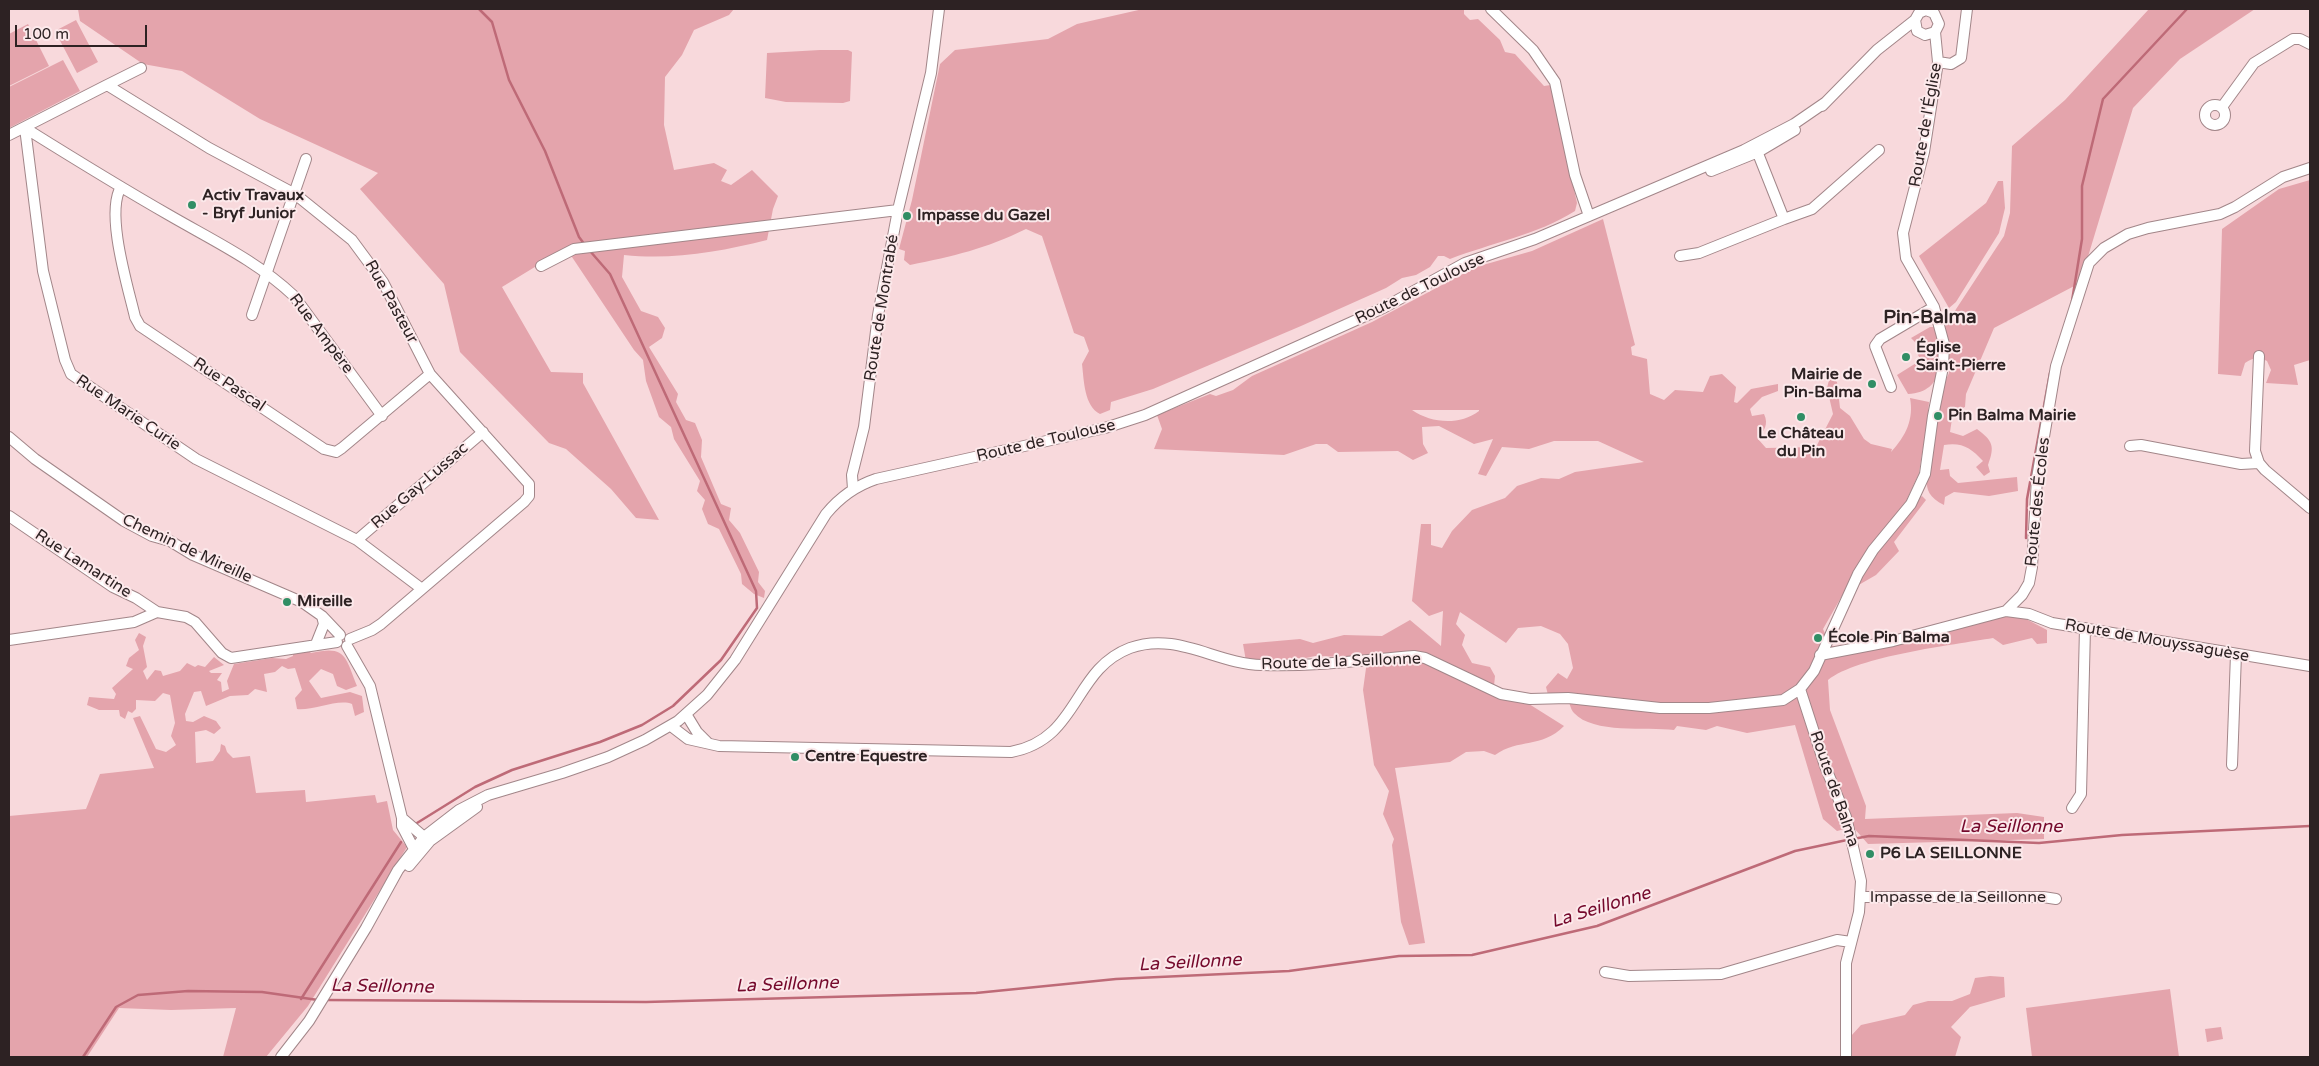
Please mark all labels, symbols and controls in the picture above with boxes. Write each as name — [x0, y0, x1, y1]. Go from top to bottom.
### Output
scale bar — [18, 15, 150, 47]
text: 100 m — [23, 25, 69, 43]
street label: Route de l'Église — [1906, 61, 1946, 189]
place label: Activ Travaux - Bryf Junior — [202, 186, 304, 224]
marker: Activ Travaux - Bryf Junior — [186, 199, 198, 211]
place label: Impasse du Gazel — [917, 206, 1050, 226]
marker: Impasse du Gazel — [901, 210, 913, 222]
street label: Route de Montrabé — [861, 233, 903, 383]
street label: Route de Toulouse — [1352, 249, 1488, 329]
street label: Rue Pasteur — [360, 257, 422, 347]
street label: Rue Ampère — [285, 290, 357, 378]
district label: Pin-Balma — [1883, 307, 1977, 329]
place label: Église Saint-Pierre — [1916, 338, 2006, 376]
marker: Église Saint-Pierre — [1900, 351, 1912, 363]
street label: Rue Pascal — [189, 354, 269, 416]
place label: Mairie de Pin-Balma — [1783, 365, 1862, 403]
street label: Rue Marie Curie — [72, 371, 184, 455]
marker: Mairie de Pin-Balma — [1866, 378, 1878, 390]
place label: Pin Balma Mairie — [1948, 406, 2076, 426]
marker: Pin Balma Mairie — [1932, 410, 1944, 422]
marker: Le Château du Pin — [1795, 411, 1807, 423]
street label: Route de Toulouse — [975, 416, 1117, 466]
place label: Le Château du Pin — [1758, 424, 1844, 462]
street label: Route des Écoles — [2022, 436, 2054, 568]
street label: Rue Gay-Lussac — [368, 439, 472, 533]
street label: Chemin de Mireille — [119, 510, 255, 588]
street label: Rue Lamartine — [31, 526, 135, 602]
place label: Mireille — [297, 592, 352, 612]
marker: Mireille — [281, 596, 293, 608]
street label: Route de Mouyssaguèse — [2063, 615, 2251, 667]
place label: École Pin Balma — [1828, 628, 1950, 648]
marker: École Pin Balma — [1812, 632, 1824, 644]
street label: Route de la Seillonne — [1261, 650, 1421, 674]
street label: Route de Balma — [1805, 729, 1863, 849]
place label: Centre Equestre — [805, 747, 927, 767]
marker: Centre Equestre — [789, 751, 801, 763]
water label: La Seillonne — [1960, 816, 2062, 838]
place label: P6 LA SEILLONNE — [1880, 844, 2022, 864]
marker: P6 LA SEILLONNE — [1864, 848, 1876, 860]
water label: La Seillonne — [1549, 883, 1653, 933]
street label: Impasse de la Seillonne — [1870, 888, 2046, 908]
water label: La Seillonne — [1138, 950, 1242, 976]
water label: La Seillonne — [735, 972, 839, 998]
water label: La Seillonne — [330, 975, 434, 999]

